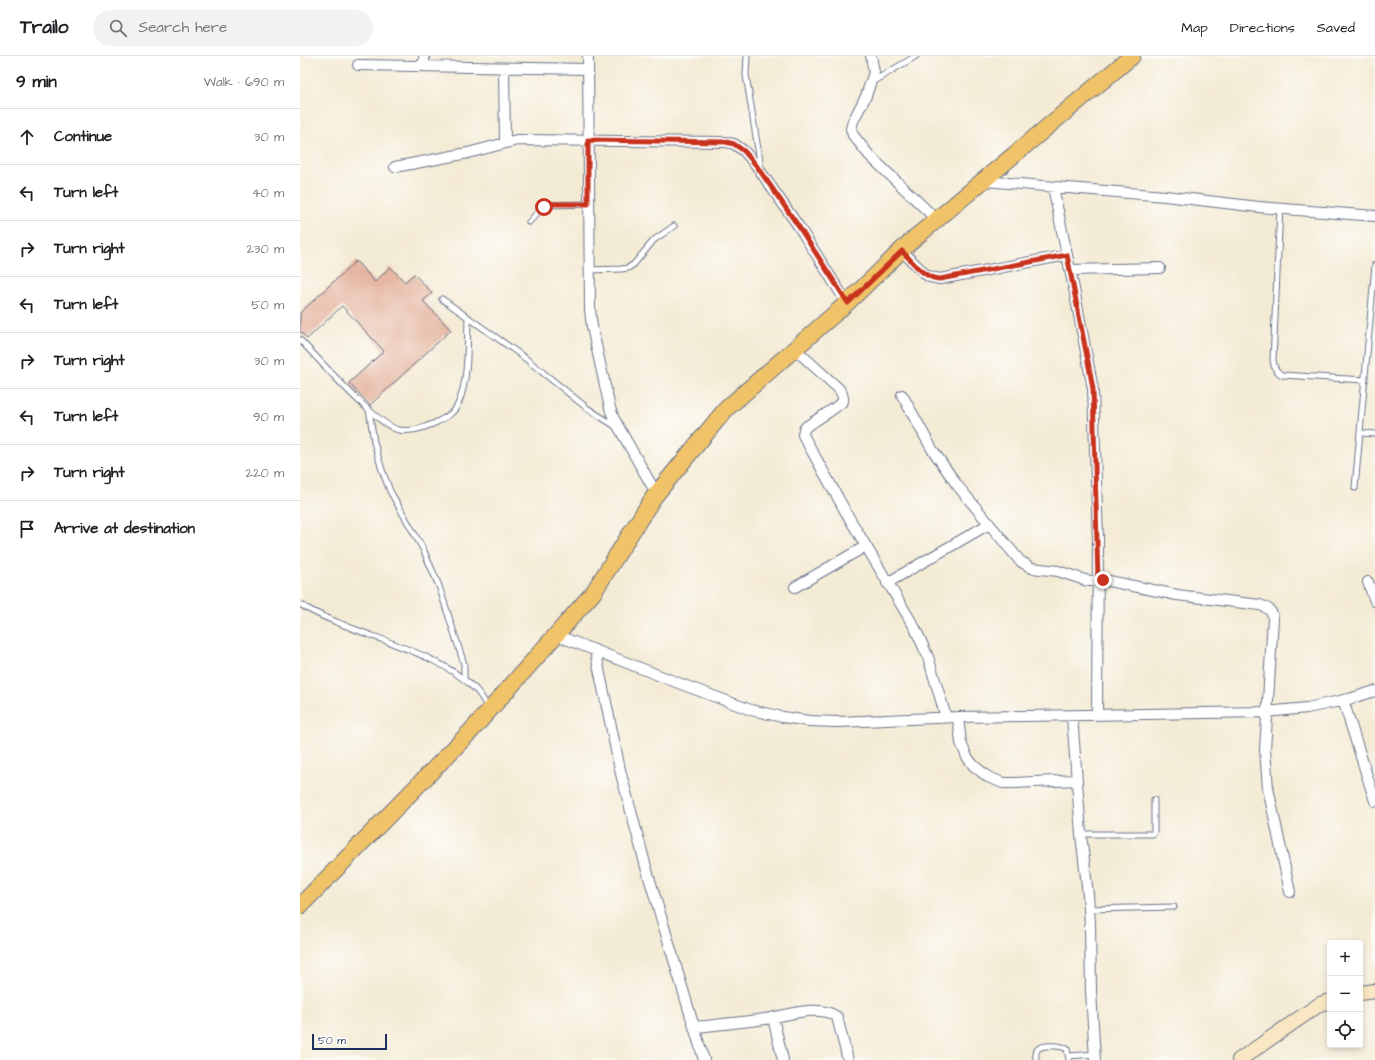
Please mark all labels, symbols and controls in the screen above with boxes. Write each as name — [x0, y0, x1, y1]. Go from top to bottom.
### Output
search box — [93, 10, 373, 46]
text: Trailo — [20, 14, 69, 41]
icon: search — [107, 17, 129, 39]
text: Search here — [139, 17, 227, 38]
text: Map — [1181, 18, 1208, 38]
text: Directions — [1230, 18, 1295, 38]
text: Saved — [1317, 18, 1355, 38]
text: 9 min — [16, 70, 57, 94]
text: Walk · 690 m — [204, 73, 284, 91]
icon: ahead — [16, 126, 38, 148]
text: Continue — [54, 126, 112, 147]
text: 30 m — [254, 128, 284, 146]
icon: left — [16, 182, 38, 204]
text: Turn left — [54, 182, 118, 203]
text: 40 m — [252, 184, 284, 202]
route start — [535, 198, 553, 216]
icon: right — [16, 238, 38, 260]
text: Turn right — [54, 238, 125, 259]
text: 230 m — [246, 240, 284, 258]
icon: left — [16, 294, 38, 316]
text: Turn left — [54, 294, 118, 315]
text: 50 m — [251, 296, 284, 314]
icon: right — [16, 350, 38, 372]
text: Turn right — [54, 350, 125, 371]
text: 30 m — [254, 352, 284, 370]
icon: left — [16, 406, 38, 428]
text: Turn left — [54, 406, 118, 427]
text: 90 m — [253, 408, 284, 426]
icon: right — [16, 462, 38, 484]
text: Turn right — [54, 462, 125, 483]
text: 220 m — [246, 464, 284, 482]
icon: arrive — [16, 518, 38, 540]
text: Arrive at destination — [54, 518, 195, 539]
route end — [1094, 571, 1112, 589]
map controls — [1327, 940, 1363, 1048]
button: + — [1327, 940, 1363, 976]
button: − — [1327, 976, 1363, 1012]
button: locate — [1327, 1012, 1363, 1048]
scale bar — [312, 1032, 387, 1051]
text: 50 m — [318, 1033, 346, 1048]

